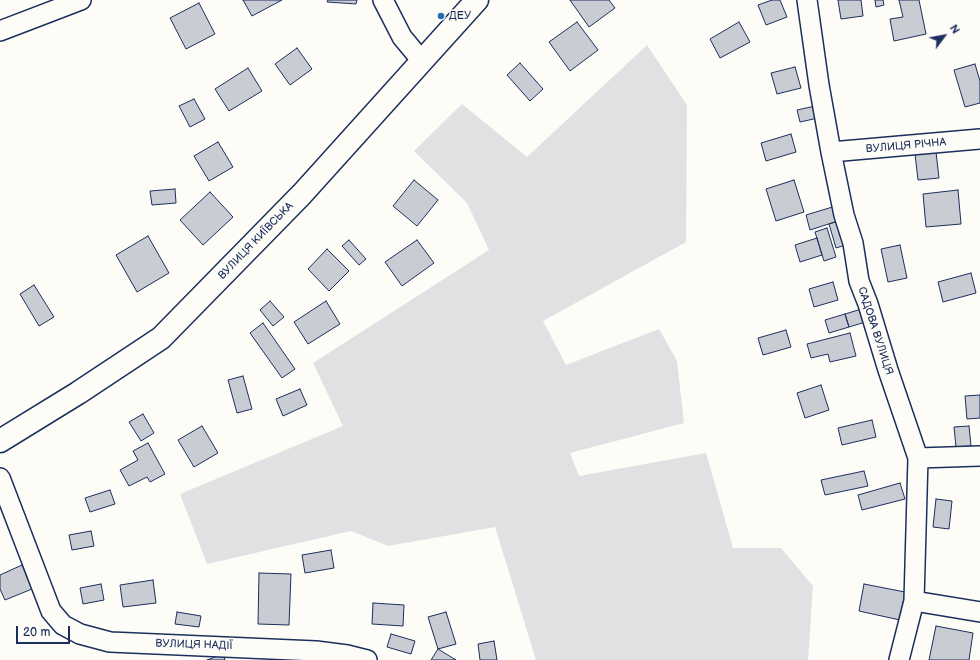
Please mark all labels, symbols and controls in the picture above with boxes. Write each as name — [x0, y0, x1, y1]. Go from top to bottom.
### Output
place label: ДЕУ — [449, 9, 471, 23]
marker: ДЕУ — [436, 11, 446, 21]
north arrow — [924, 16, 964, 56]
text: N — [947, 22, 962, 36]
street label: ВУЛИЦЯ РІЧНА — [865, 136, 947, 156]
street label: ВУЛИЦЯ КИЇВСЬКА — [216, 200, 296, 282]
street label: САДОВА ВУЛИЦЯ — [855, 285, 895, 377]
scale bar — [18, 618, 72, 644]
text: 20 m — [23, 625, 50, 640]
street label: ВУЛИЦЯ НАДІЇ — [155, 637, 233, 653]

